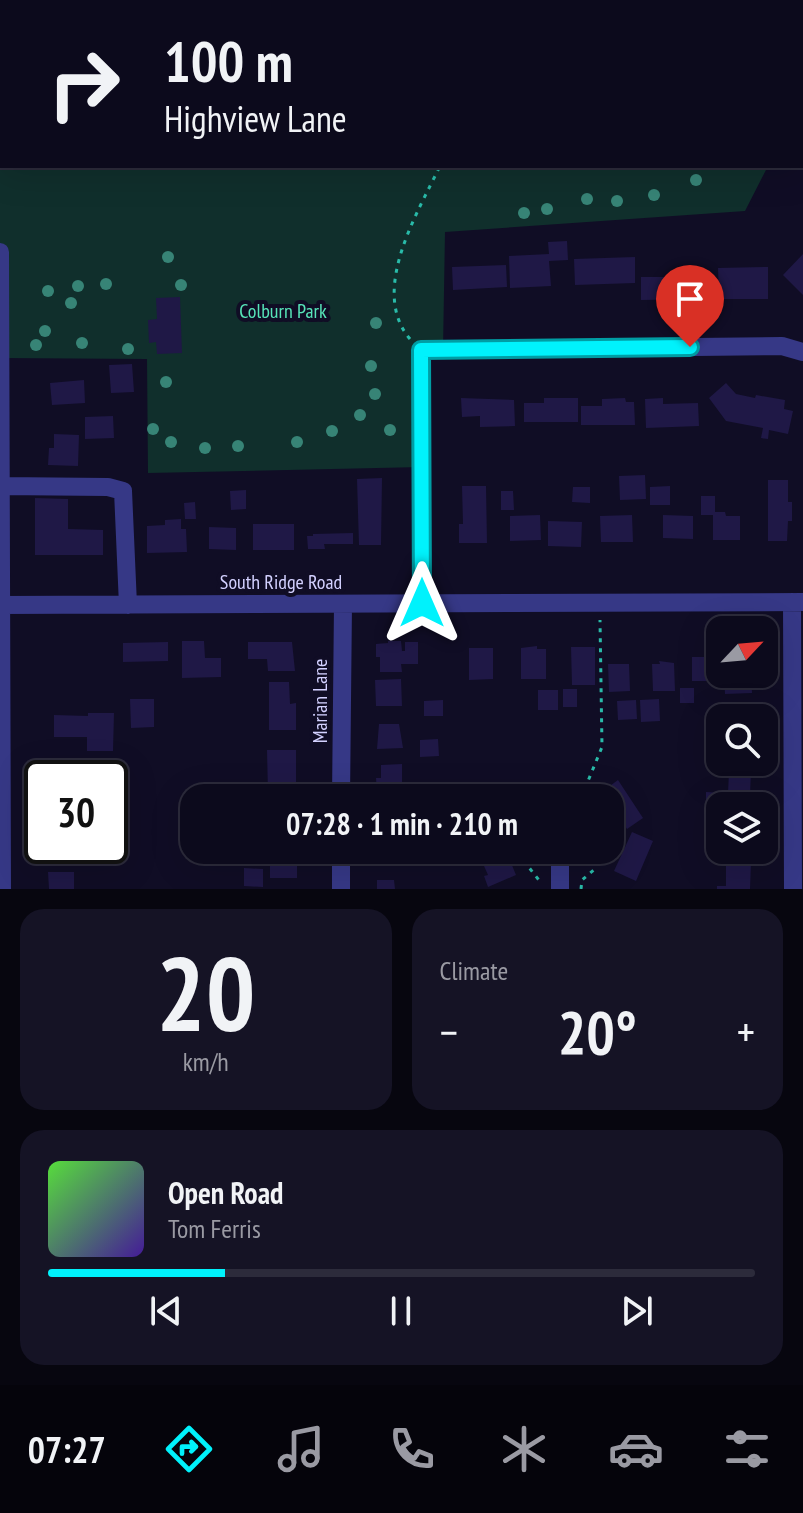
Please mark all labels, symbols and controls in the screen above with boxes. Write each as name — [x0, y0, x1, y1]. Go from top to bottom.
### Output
text: 100 m — [164, 25, 293, 97]
icon: right — [32, 32, 136, 136]
text: Highview Lane — [164, 95, 347, 142]
pin — [656, 265, 724, 347]
icon: arrive — [668, 277, 712, 321]
park label: Colburn Park — [239, 298, 327, 324]
position arrow — [380, 561, 464, 645]
street label: South Ridge Road — [220, 569, 342, 595]
north arrow — [706, 616, 778, 688]
map controls — [706, 616, 778, 864]
street label: Marian Lane — [307, 659, 333, 743]
button: search — [706, 704, 778, 776]
speed limit sign: 30 — [24, 760, 128, 864]
button: layers — [706, 792, 778, 864]
text: 07:28 · 1 min · 210 m — [286, 804, 518, 843]
text: 20 — [156, 925, 255, 1060]
text: Climate — [440, 954, 508, 987]
text: 20° — [558, 993, 637, 1071]
text: − — [440, 1003, 458, 1060]
text: + — [737, 1003, 755, 1060]
text: km/h — [183, 1045, 229, 1078]
text: Open Road — [168, 1173, 283, 1212]
text: Tom Ferris — [168, 1212, 261, 1245]
icon: previous — [144, 1289, 188, 1333]
icon: pause — [379, 1289, 423, 1333]
icon: next — [615, 1289, 659, 1333]
icon: directions — [161, 1421, 217, 1477]
icon: music — [273, 1421, 329, 1477]
icon: phone — [384, 1421, 440, 1477]
icon: climate — [496, 1421, 552, 1477]
icon: car — [608, 1421, 664, 1477]
icon: filters — [719, 1421, 775, 1477]
text: 07:27 — [28, 1426, 106, 1473]

